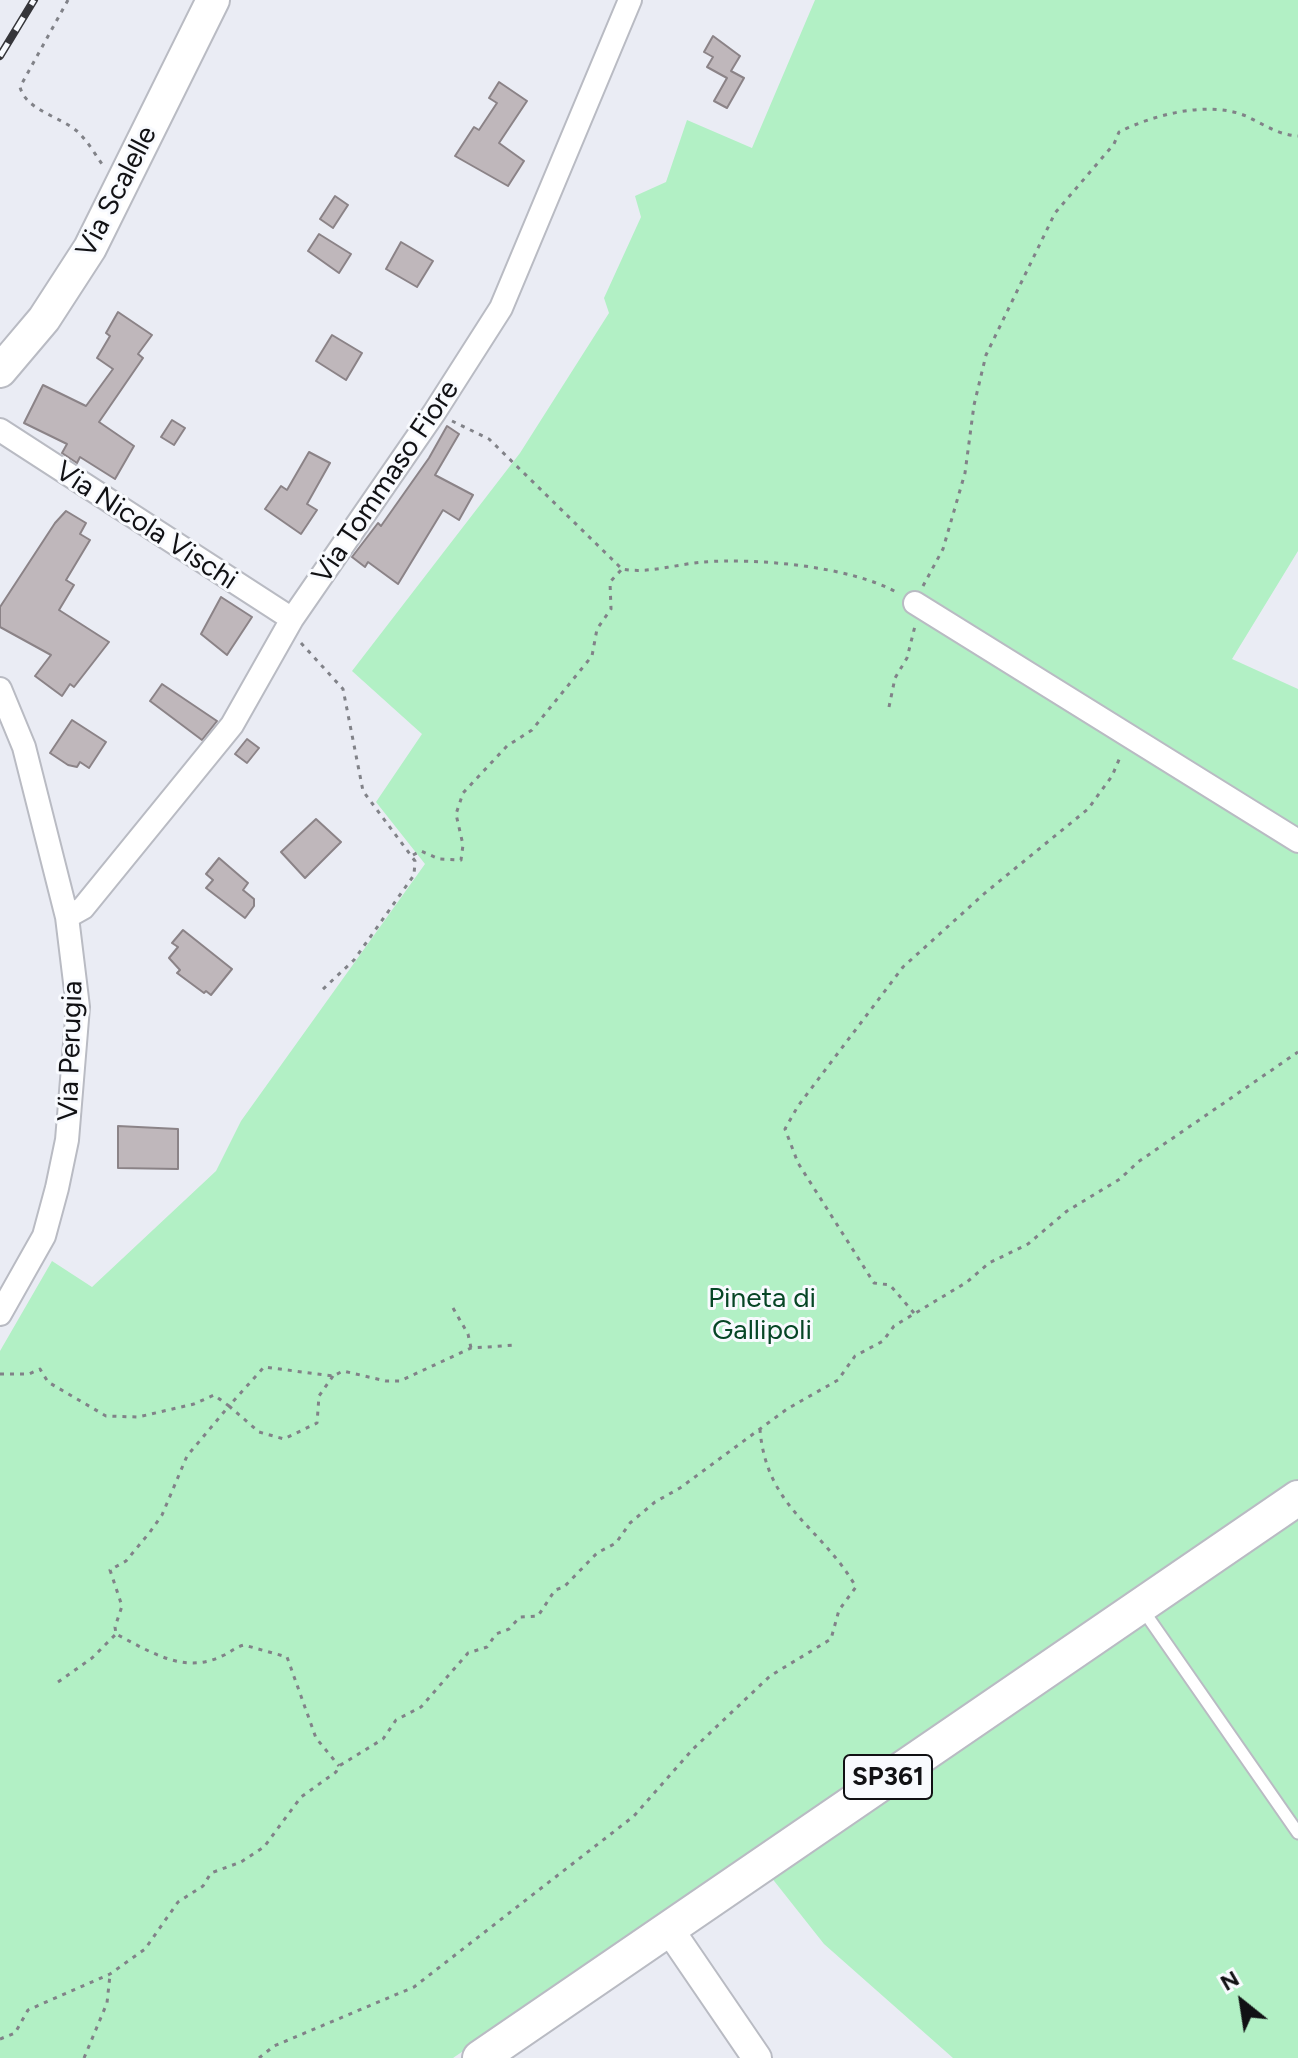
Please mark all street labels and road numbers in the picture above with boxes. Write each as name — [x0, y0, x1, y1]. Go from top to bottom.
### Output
street label: Via Scalelle — [70, 121, 164, 263]
street label: Via Tommaso Fiore — [306, 374, 466, 590]
street label: Via Nicola Vischi — [49, 455, 243, 597]
street label: Via Perugia — [52, 980, 90, 1122]
road number: SP361 — [844, 1755, 932, 1799]

